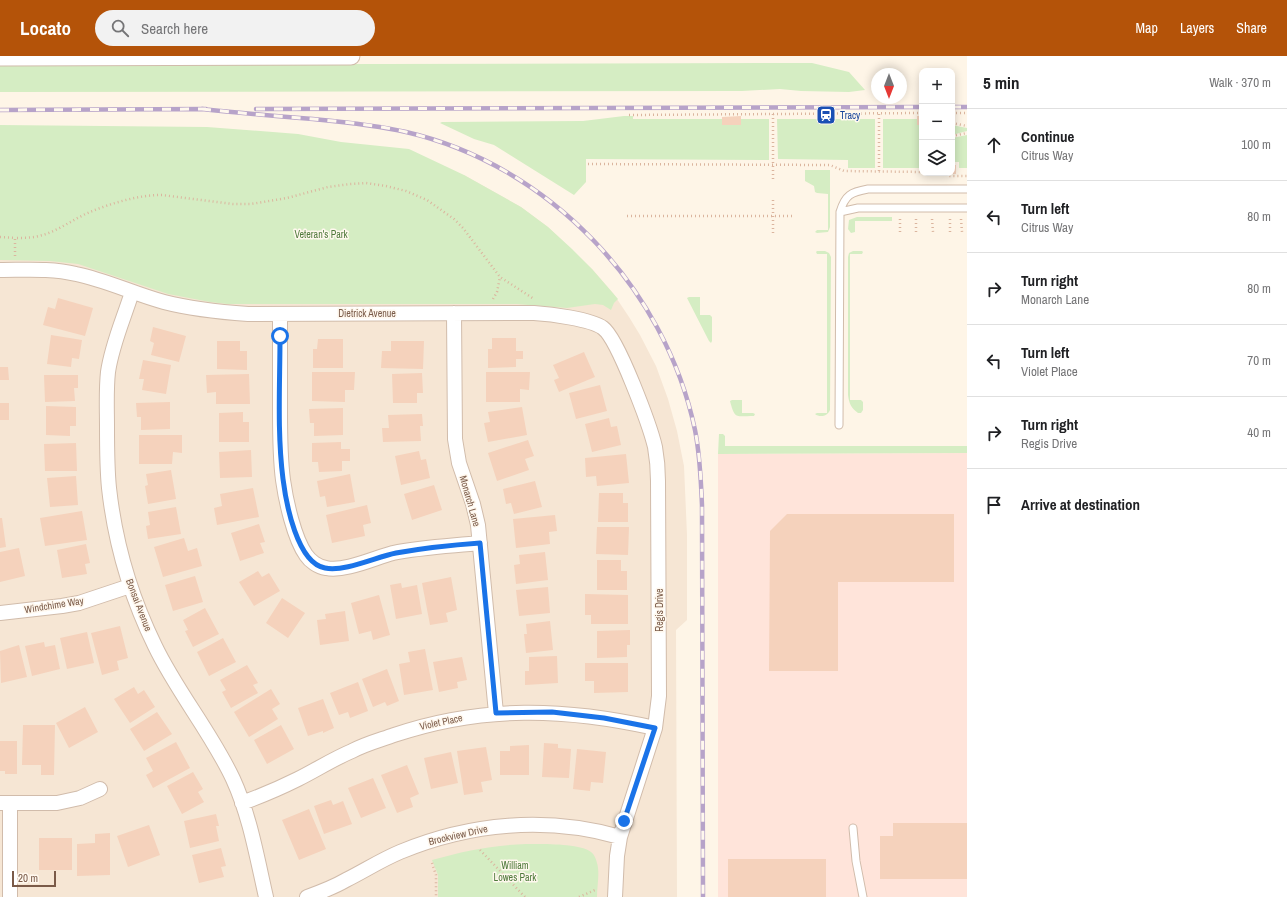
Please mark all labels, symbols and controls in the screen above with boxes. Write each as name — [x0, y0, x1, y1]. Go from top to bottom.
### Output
search box — [95, 10, 375, 46]
text: Locato — [20, 15, 71, 41]
icon: search — [109, 17, 131, 39]
text: Search here — [141, 18, 208, 39]
text: Map — [1136, 19, 1158, 37]
text: Layers — [1180, 19, 1214, 37]
text: Share — [1236, 19, 1267, 37]
north arrow — [871, 68, 907, 104]
map controls — [919, 68, 955, 176]
button: + — [919, 68, 955, 104]
text: 5 min — [983, 71, 1019, 94]
text: Walk · 370 m — [1209, 74, 1271, 91]
station icon: Tracy — [815, 104, 837, 126]
button: − — [919, 104, 955, 140]
place label: Tracy — [840, 109, 861, 122]
text: Continue — [1021, 126, 1074, 147]
icon: ahead — [983, 134, 1005, 156]
text: 100 m — [1241, 136, 1271, 153]
button: layers — [919, 140, 955, 176]
text: Citrus Way — [1021, 147, 1073, 164]
text: Turn left — [1021, 198, 1069, 219]
icon: left — [983, 206, 1005, 228]
text: 80 m — [1247, 208, 1271, 225]
text: Citrus Way — [1021, 219, 1073, 236]
park label: Veteran's Park — [294, 228, 348, 241]
text: Turn right — [1021, 270, 1078, 291]
icon: right — [983, 278, 1005, 300]
text: 80 m — [1247, 280, 1271, 297]
text: Monarch Lane — [1021, 291, 1089, 308]
street label: Dietrick Avenue — [338, 307, 396, 320]
route start — [271, 327, 289, 345]
text: Turn left — [1021, 342, 1069, 363]
icon: left — [983, 350, 1005, 372]
text: 70 m — [1247, 352, 1271, 369]
text: Violet Place — [1021, 363, 1078, 380]
text: Turn right — [1021, 414, 1078, 435]
icon: right — [983, 422, 1005, 444]
text: 40 m — [1247, 424, 1271, 441]
text: Regis Drive — [1021, 435, 1077, 452]
street label: Monarch Lane — [457, 474, 484, 528]
icon: arrive — [983, 494, 1005, 516]
text: Arrive at destination — [1021, 494, 1140, 515]
street label: Bonsai Avenue — [123, 577, 155, 633]
street label: Regis Drive — [653, 588, 666, 632]
street label: Windchime Way — [23, 594, 85, 616]
street label: Violet Place — [418, 711, 464, 733]
route end — [615, 812, 633, 830]
street label: Brookview Drive — [427, 822, 489, 848]
park label: William Lowes Park — [494, 859, 537, 884]
scale bar — [12, 869, 56, 888]
text: 20 m — [18, 871, 38, 885]

